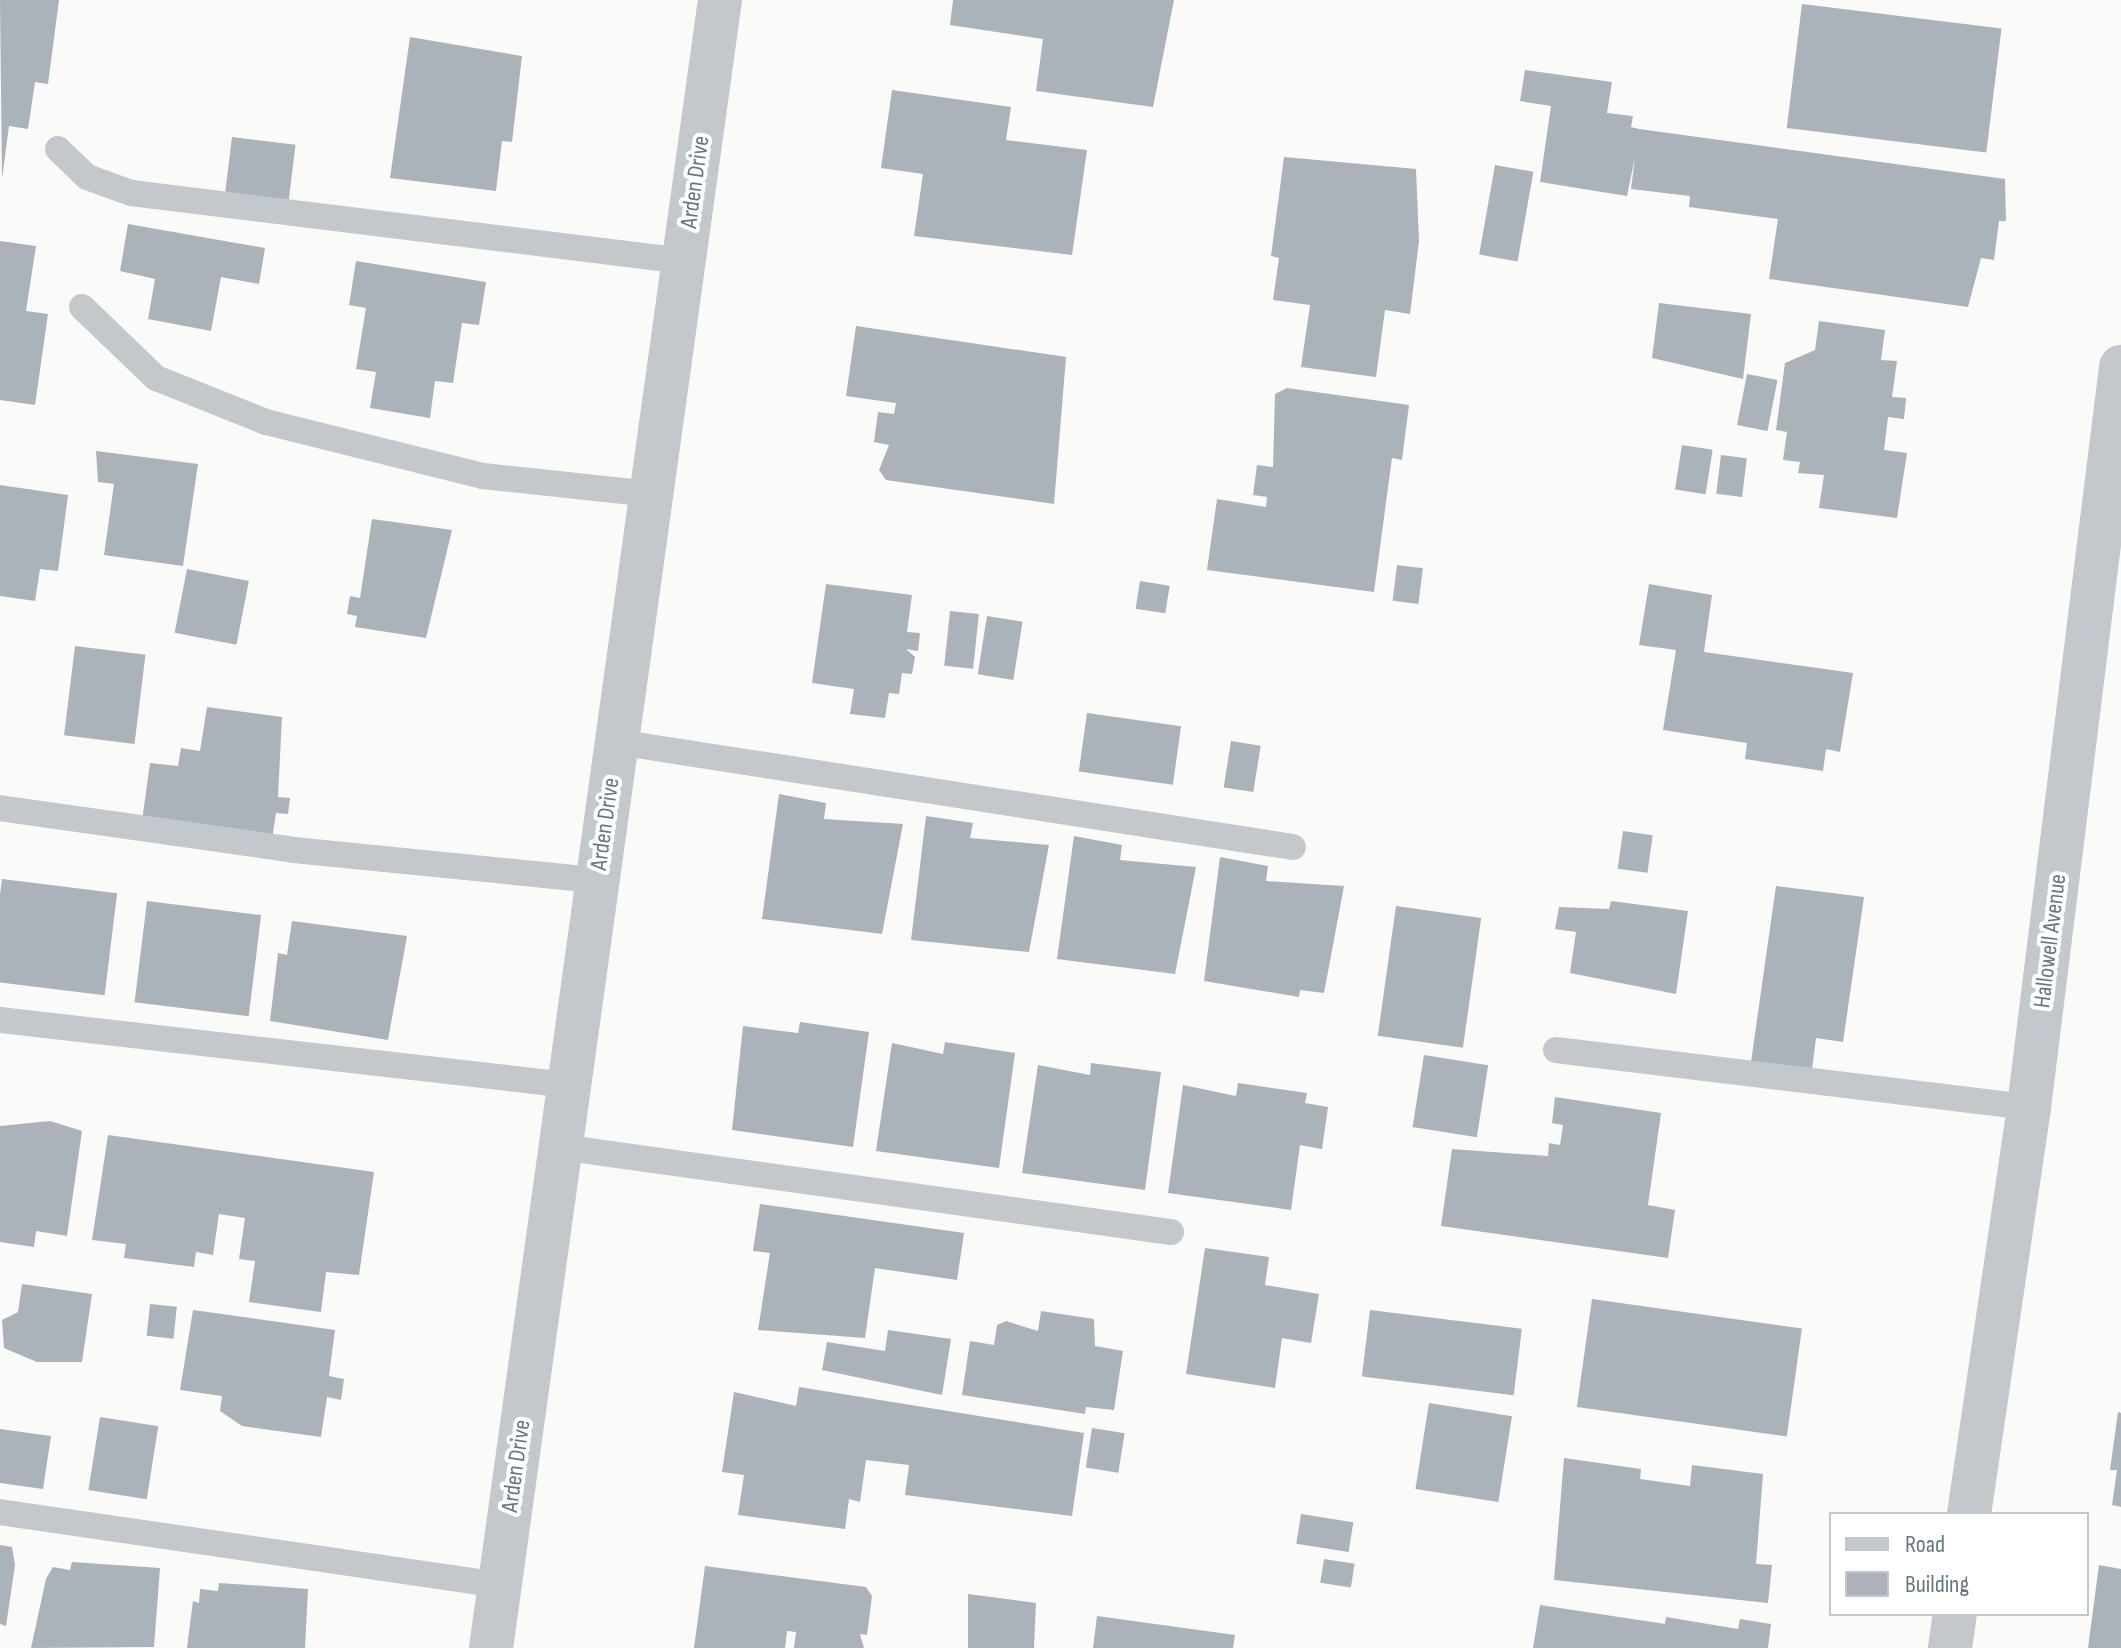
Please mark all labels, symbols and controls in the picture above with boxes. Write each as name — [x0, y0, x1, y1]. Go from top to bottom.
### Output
street label: Arden Drive — [674, 134, 716, 230]
street label: Arden Drive — [584, 776, 626, 872]
street label: Hallowell Avenue — [2028, 872, 2072, 1010]
street label: Arden Drive — [495, 1418, 537, 1514]
legend — [1829, 1512, 2089, 1616]
text: Road — [1905, 1530, 1945, 1559]
text: Building — [1905, 1570, 1969, 1599]

